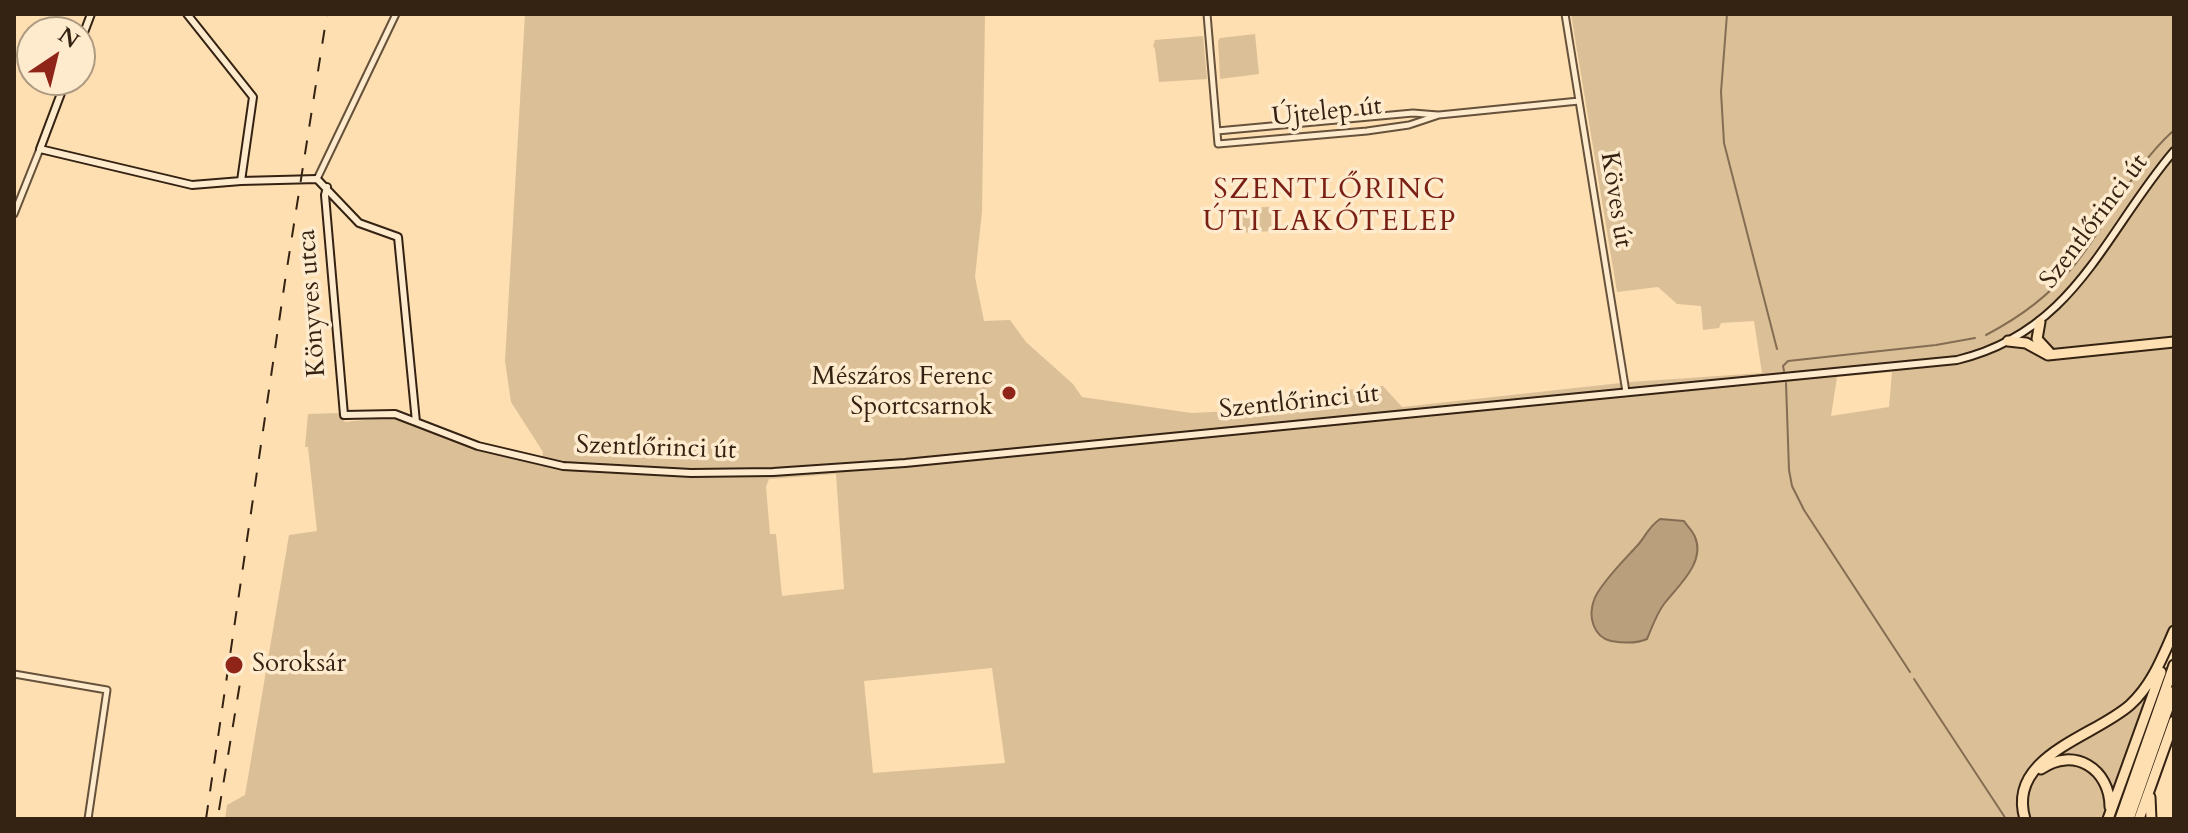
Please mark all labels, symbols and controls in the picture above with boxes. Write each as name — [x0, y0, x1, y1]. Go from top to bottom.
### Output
north arrow — [16, 16, 96, 96]
text: N — [52, 20, 85, 56]
street label: Újtelep út — [1271, 92, 1383, 134]
street label: Szentlőrinci út — [2034, 149, 2156, 295]
street label: Köves út — [1592, 150, 1638, 250]
district label: SZENTLŐRINC ÚTI LAKÓTELEP — [1203, 175, 1457, 241]
street label: Könyves utca — [292, 228, 334, 378]
place label: Mészáros Ferenc Sportcsarnok — [811, 362, 993, 424]
street label: Szentlőrinci út — [1218, 379, 1380, 427]
marker: Mészáros Ferenc Sportcsarnok — [1000, 384, 1018, 402]
street label: Szentlőrinci út — [575, 431, 737, 467]
place label: Soroksár — [252, 649, 346, 681]
marker: Soroksár — [223, 654, 245, 676]

